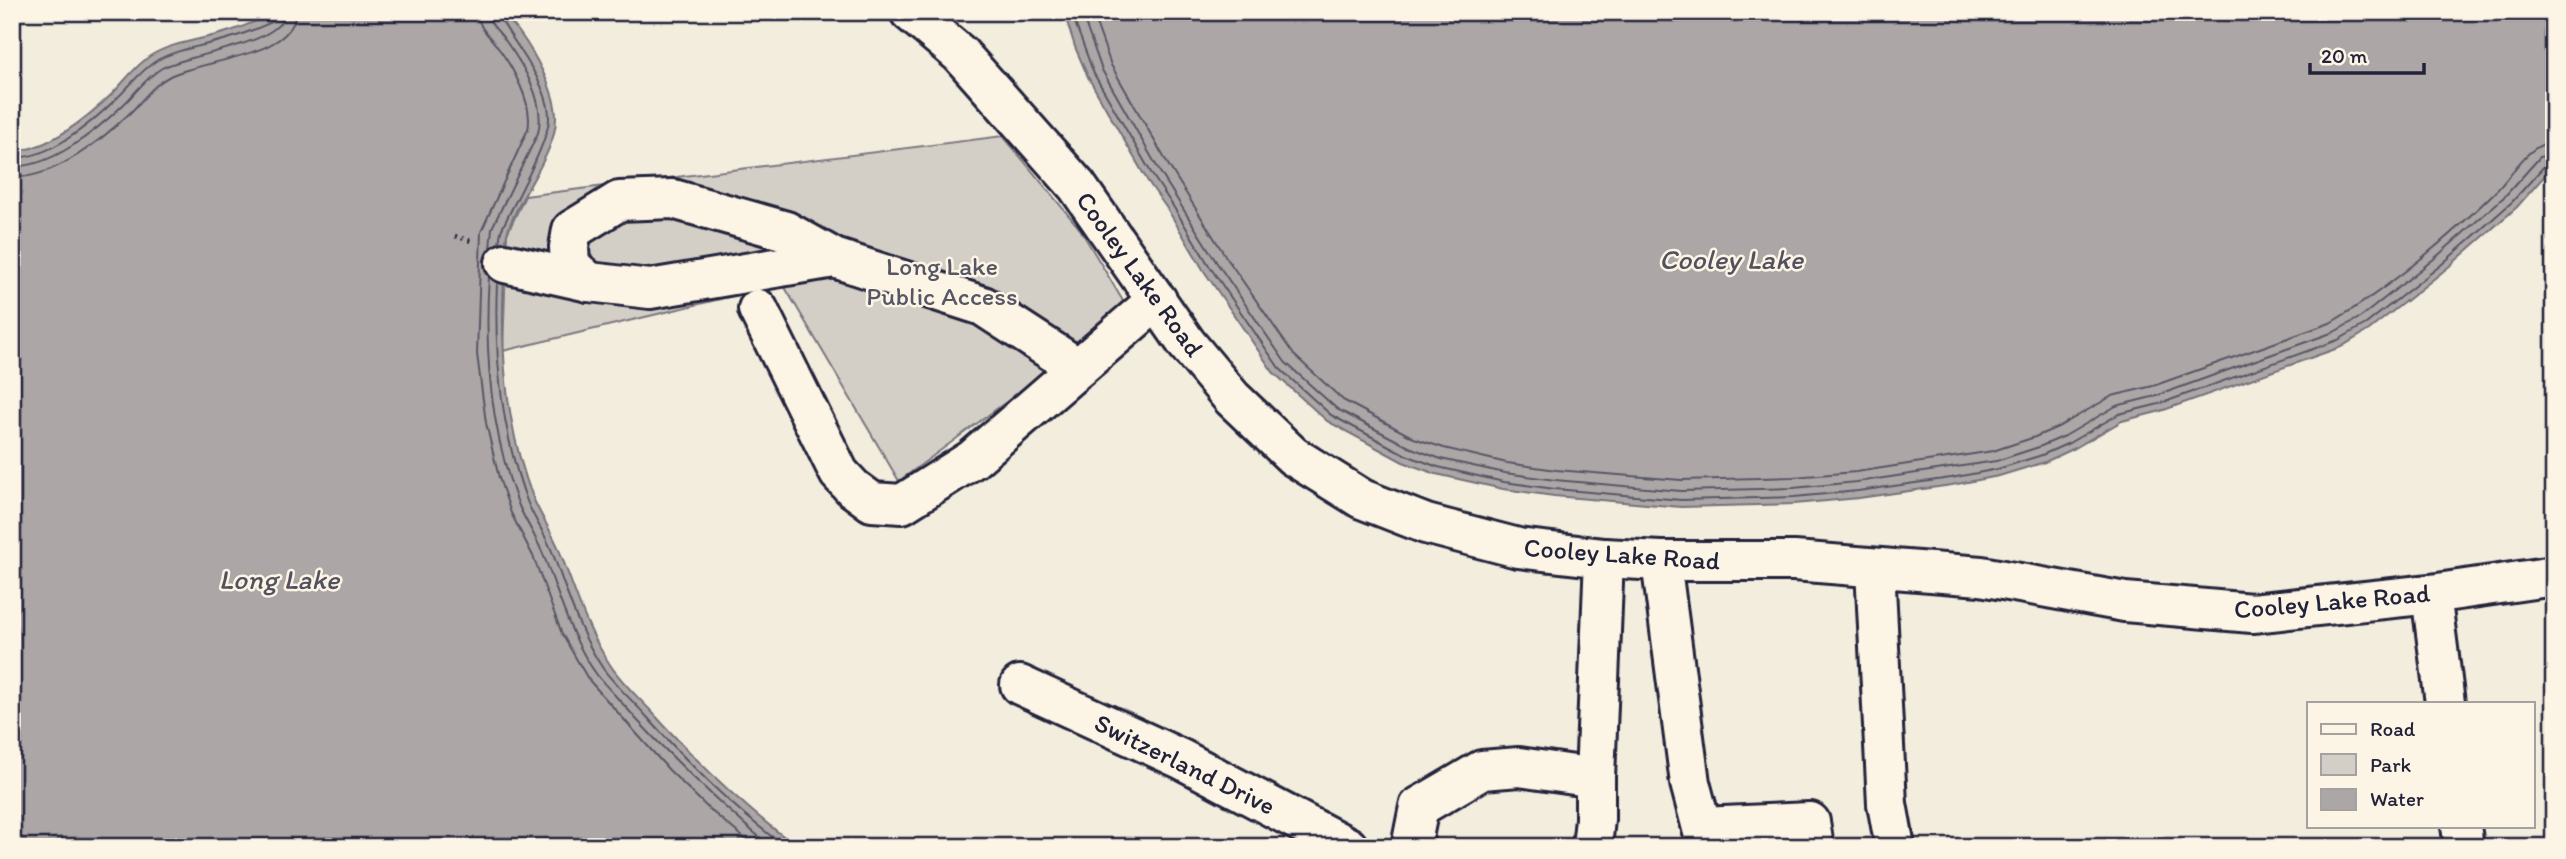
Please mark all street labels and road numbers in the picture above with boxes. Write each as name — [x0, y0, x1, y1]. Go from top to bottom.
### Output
street label: Cooley Lake Road — [1069, 185, 1211, 364]
street label: Cooley Lake Road — [1523, 531, 1722, 577]
street label: Cooley Lake Road — [2233, 576, 2432, 626]
street label: Switzerland Drive — [1089, 706, 1281, 822]

